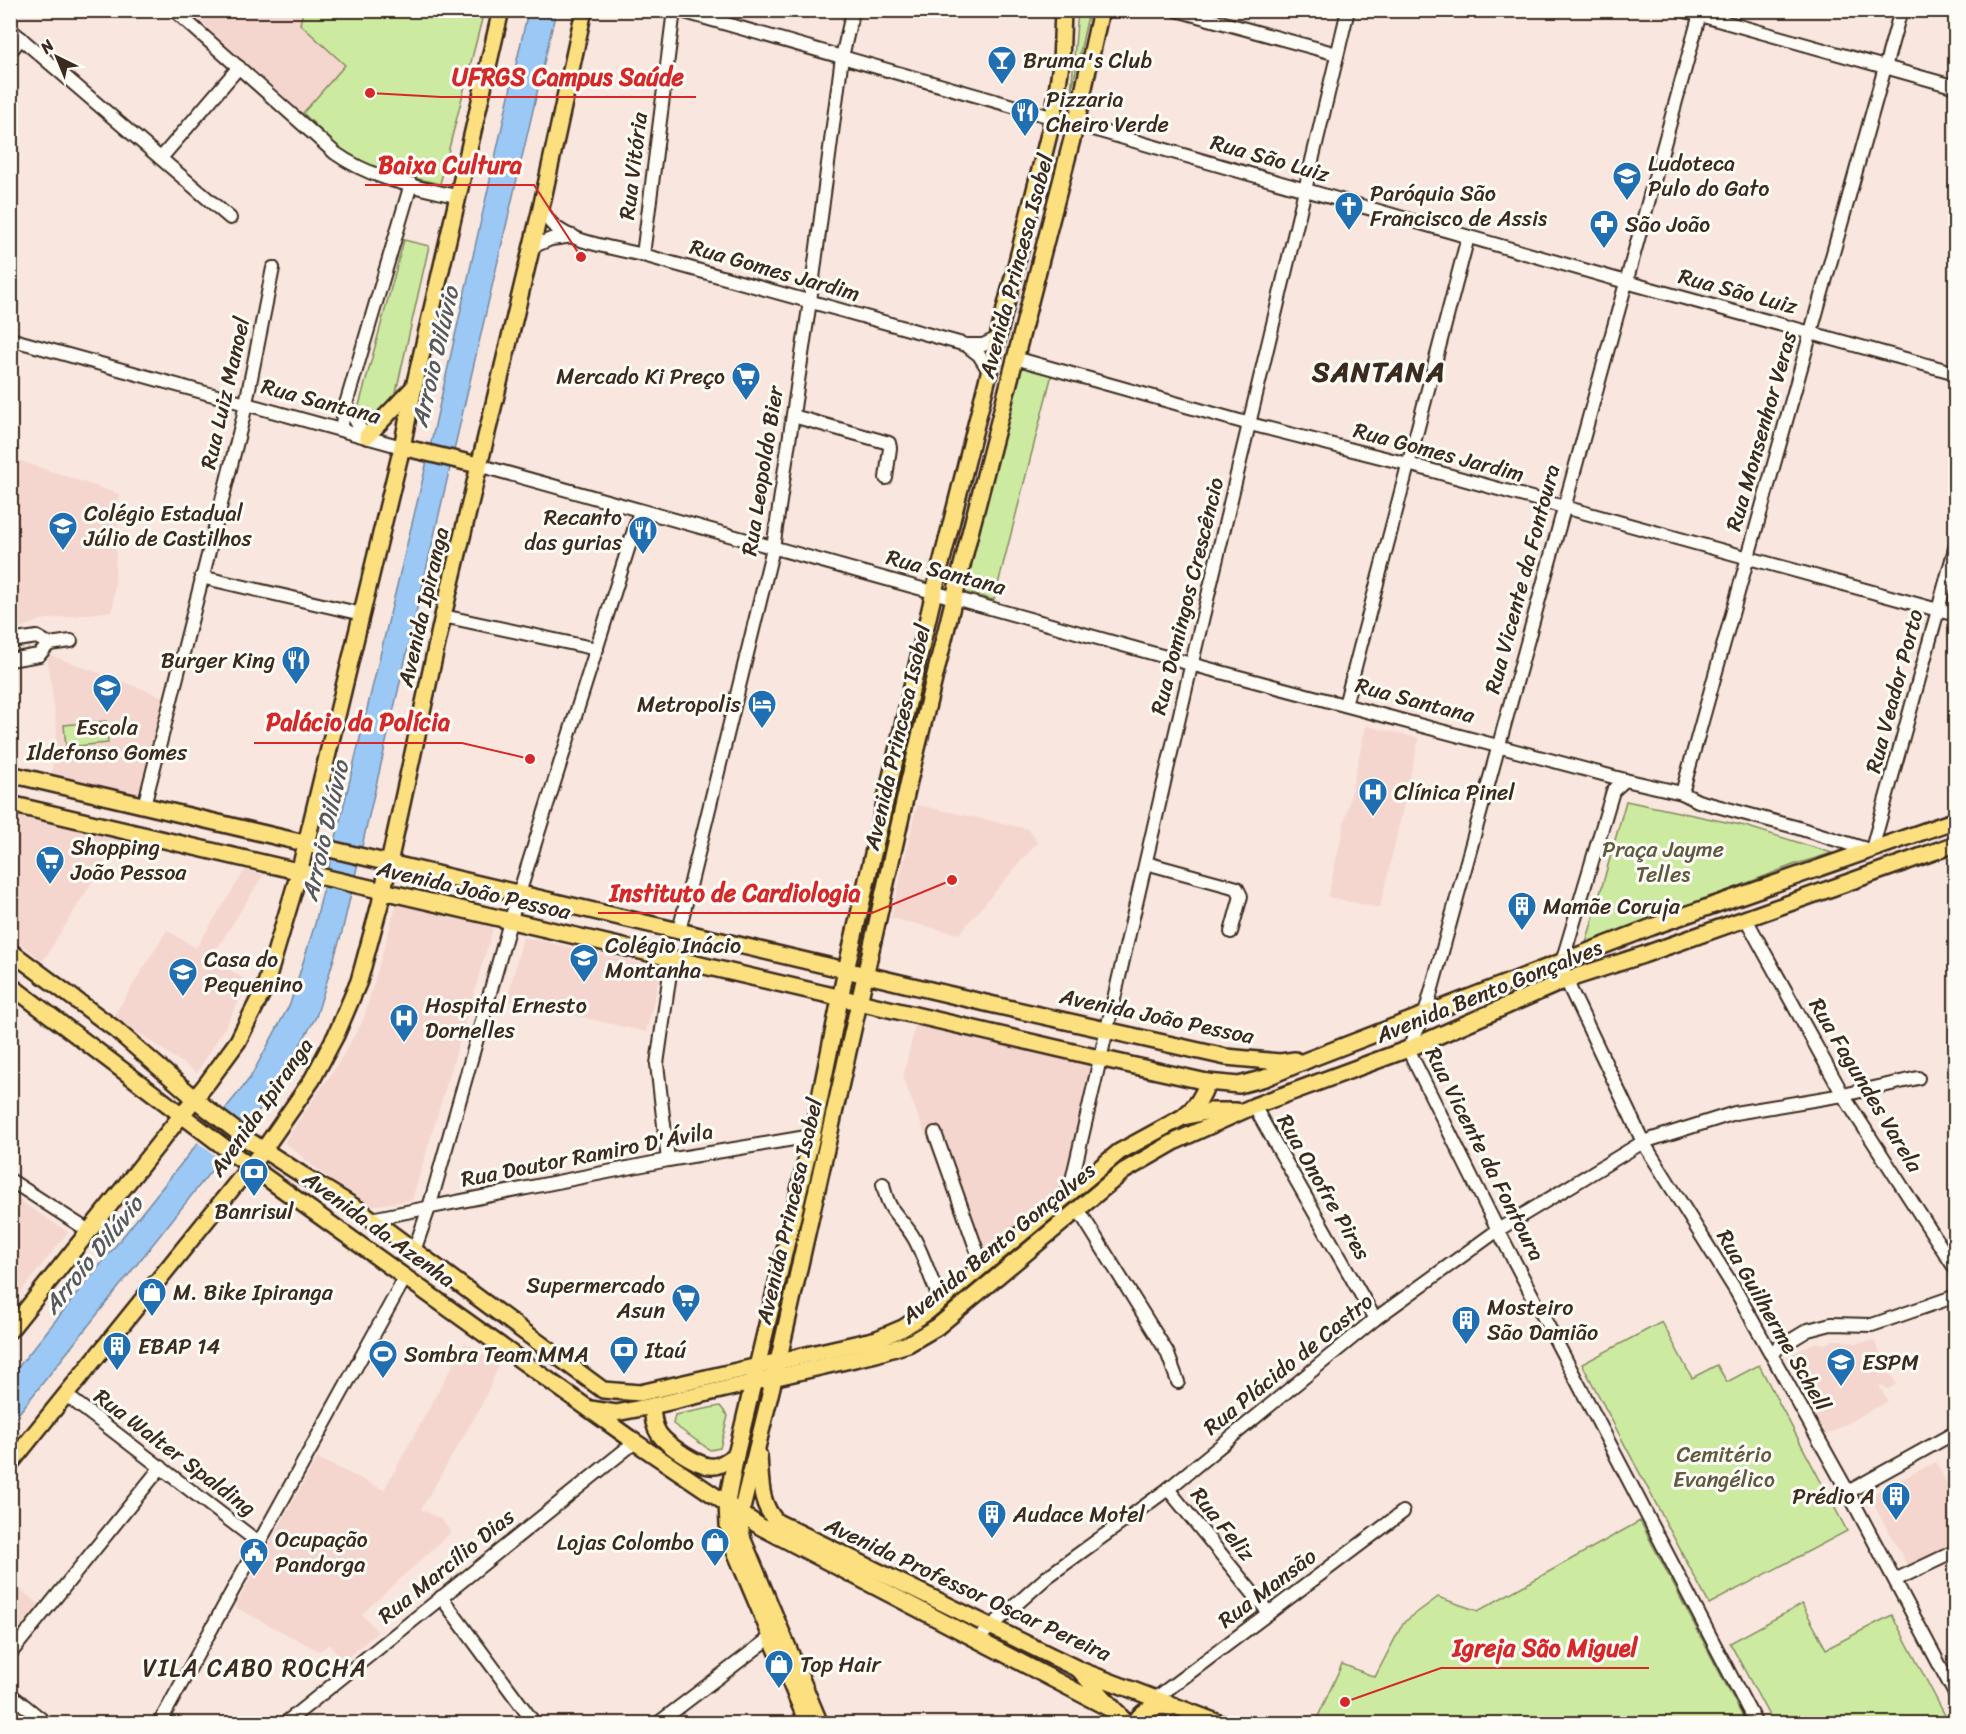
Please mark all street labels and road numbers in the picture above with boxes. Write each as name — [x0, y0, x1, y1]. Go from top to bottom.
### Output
street label: Rua Vitória — [607, 109, 659, 222]
street label: Rua São Luiz — [1206, 122, 1334, 194]
street label: Avenida Princesa Isabel — [967, 149, 1065, 384]
street label: Rua Gomes Jardim — [685, 227, 865, 313]
street label: Rua São Luiz — [1674, 256, 1802, 326]
street label: Rua Luiz Manoel — [189, 312, 262, 473]
street label: Rua Monsenhor Veras — [1714, 326, 1808, 536]
street label: Rua Santana — [257, 366, 386, 436]
street label: Rua Leopoldo Bier — [729, 381, 795, 559]
street label: Rua Gomes Jardim — [1349, 410, 1529, 494]
street label: Rua Vicente da Fontoura — [1473, 460, 1571, 698]
street label: Rua Domingos Crescêncio — [1139, 473, 1235, 719]
street label: Avenida Ipiranga — [385, 523, 460, 692]
street label: Rua Santana — [882, 537, 1011, 607]
street label: Rua Veador Porto — [1853, 605, 1935, 777]
street label: Avenida Princesa Isabel — [852, 619, 942, 855]
street label: Rua Santana — [1351, 665, 1480, 735]
street label: Avenida João Pessoa — [372, 849, 576, 931]
street label: Avenida Bento Gonçalves — [1369, 928, 1608, 1055]
street label: Avenida João Pessoa — [1055, 976, 1259, 1056]
street label: Rua Fagundes Varela — [1798, 990, 1934, 1181]
street label: Avenida Ipiranga — [198, 1029, 324, 1186]
street label: Rua Vicente da Fontoura — [1414, 1040, 1556, 1268]
street label: Avenida Princesa Isabel — [744, 1093, 834, 1329]
street label: Rua Onofre Pires — [1266, 1106, 1382, 1268]
street label: Rua Doutor Ramiro D'Ávila — [458, 1111, 716, 1199]
street label: Avenida Bento Gonçalves — [891, 1152, 1104, 1335]
street label: Avenida da Azenha — [293, 1159, 464, 1298]
street label: Rua Guilherme Schell — [1706, 1221, 1843, 1419]
street label: Rua Plácido de Castro — [1194, 1283, 1382, 1445]
street label: Rua Walter Spalding — [85, 1378, 265, 1526]
street label: Rua Feliz — [1180, 1478, 1266, 1571]
street label: Rua Marcílio Dias — [369, 1498, 524, 1634]
street label: Avenida Professor Oscar Pereira — [818, 1505, 1118, 1673]
street label: Rua Mansão — [1209, 1538, 1325, 1638]

